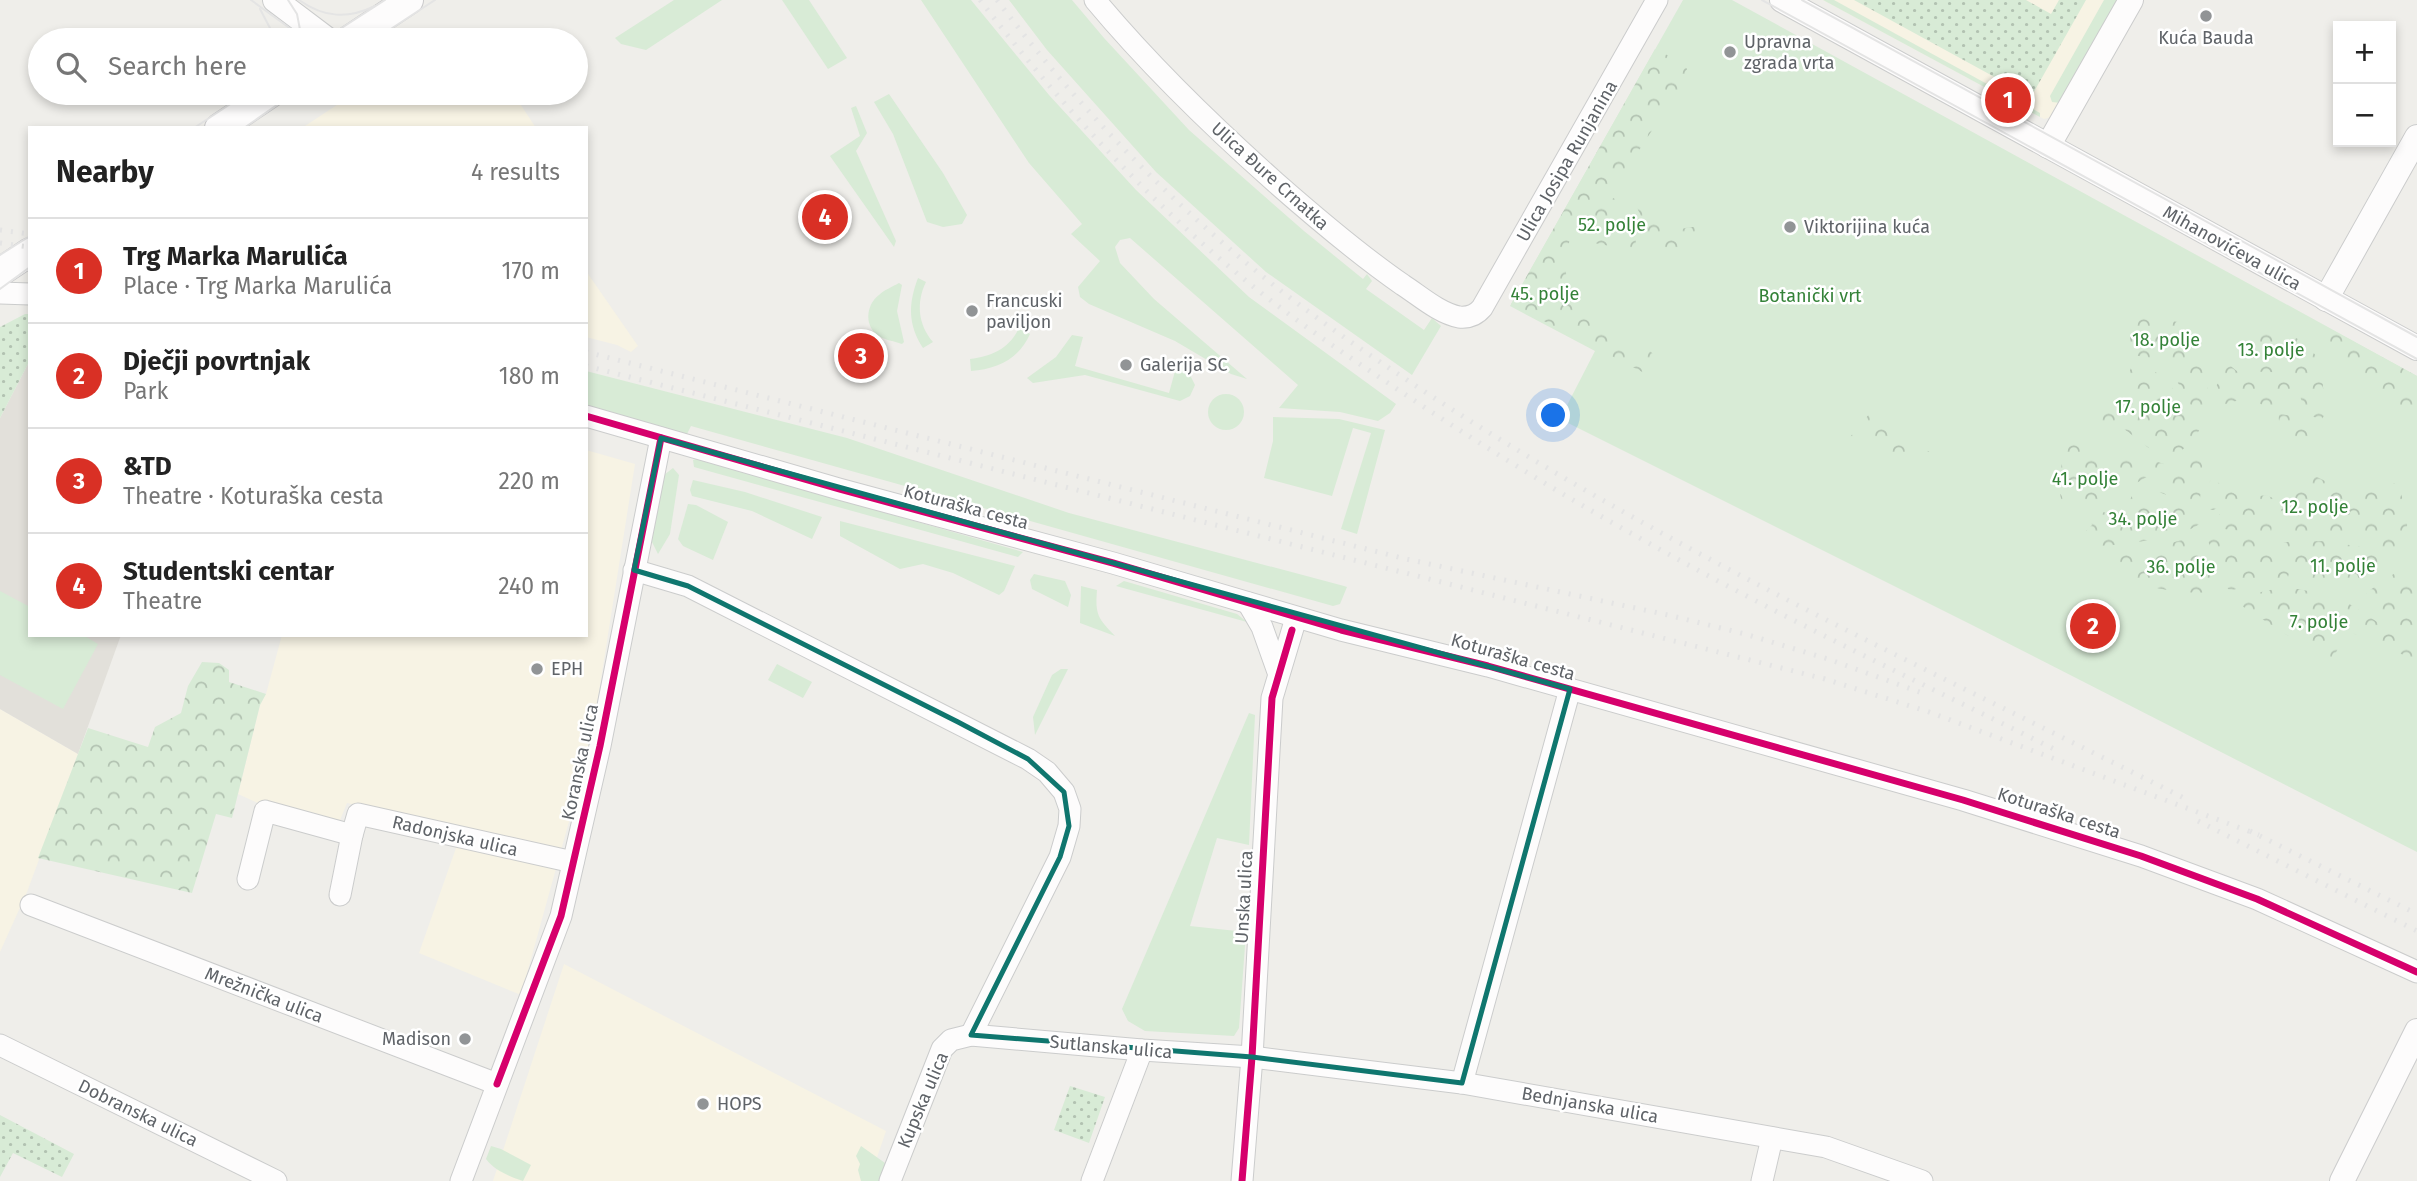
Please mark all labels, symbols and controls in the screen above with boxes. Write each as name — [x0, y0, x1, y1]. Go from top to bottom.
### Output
marker: Kuća Bauda — [2198, 8, 2214, 24]
map controls — [2333, 21, 2396, 147]
button: + — [2333, 21, 2396, 84]
place label: Kuća Bauda — [2158, 27, 2254, 49]
search box — [28, 28, 588, 105]
place label: Upravna zgrada vrta — [1744, 31, 1834, 74]
marker: Upravna zgrada vrta — [1722, 44, 1738, 60]
icon: search — [52, 48, 90, 86]
text: Search here — [108, 51, 247, 82]
pin: 1 — [1985, 74, 2031, 126]
street label: Ulica Josipa Runjanina — [1512, 76, 1622, 246]
button: − — [2333, 84, 2396, 147]
street label: Ulica Đure Crnatka — [1207, 117, 1333, 235]
text: Nearby — [56, 154, 154, 190]
text: 4 results — [471, 158, 560, 186]
pin: 4 — [802, 191, 848, 243]
street label: Mihanovićeva ulica — [2159, 201, 2305, 295]
park label: 52. polje — [1578, 214, 1646, 236]
place label: Viktorijina kuća — [1804, 216, 1930, 238]
marker: Viktorijina kuća — [1782, 219, 1798, 235]
text: Trg Marka Marulića — [123, 241, 348, 272]
text: 1 — [74, 257, 84, 285]
text: 170 m — [501, 257, 560, 285]
text: Place · Trg Marka Marulića — [123, 272, 392, 300]
park label: 45. polje — [1511, 283, 1579, 305]
park label: Botanički vrt — [1758, 285, 1862, 307]
place label: Francuski paviljon — [986, 290, 1062, 333]
marker: Francuski paviljon — [964, 303, 980, 319]
park label: 18. polje — [2132, 329, 2200, 351]
pin: 3 — [838, 330, 884, 382]
park label: 13. polje — [2237, 339, 2305, 361]
text: Dječji povrtnjak — [123, 346, 310, 377]
place label: Galerija SC — [1140, 354, 1227, 376]
marker: Galerija SC — [1118, 357, 1134, 373]
text: 2 — [73, 362, 85, 390]
text: 180 m — [499, 362, 560, 390]
text: Park — [123, 377, 168, 405]
park label: 17. polje — [2115, 396, 2181, 418]
your location — [1536, 398, 1570, 432]
text: &TD — [123, 451, 172, 482]
text: 3 — [73, 467, 85, 495]
text: 220 m — [499, 467, 560, 495]
park label: 41. polje — [2052, 468, 2118, 490]
street label: Koturaška cesta — [901, 480, 1031, 534]
text: Theatre · Koturaška cesta — [123, 482, 384, 510]
park label: 12. polje — [2281, 496, 2349, 518]
park label: 34. polje — [2109, 508, 2177, 530]
park label: 11. polje — [2310, 555, 2376, 577]
text: Studentski centar — [123, 556, 334, 587]
park label: 36. polje — [2147, 556, 2216, 578]
text: 4 — [73, 572, 86, 600]
text: 240 m — [498, 572, 560, 600]
text: Theatre — [123, 587, 202, 615]
pin: 2 — [2070, 600, 2116, 652]
park label: 7. polje — [2290, 611, 2348, 633]
street label: Koturaška cesta — [1448, 629, 1578, 685]
place label: EPH — [551, 658, 583, 680]
marker: EPH — [529, 661, 545, 677]
street label: Koranska ulica — [557, 702, 603, 822]
street label: Koturaška cesta — [1995, 783, 2123, 843]
street label: Radonjska ulica — [390, 811, 520, 861]
street label: Unska ulica — [1231, 850, 1257, 944]
street label: Mrežnička ulica — [202, 962, 326, 1028]
place label: Madison — [382, 1028, 451, 1050]
marker: Madison — [457, 1031, 473, 1047]
street label: Sutlanska ulica — [1049, 1031, 1173, 1063]
street label: Kupska ulica — [893, 1048, 953, 1152]
street label: Dobranska ulica — [75, 1075, 201, 1151]
street label: Bednjanska ulica — [1520, 1082, 1660, 1128]
place label: HOPS — [717, 1093, 762, 1115]
marker: HOPS — [695, 1096, 711, 1112]

